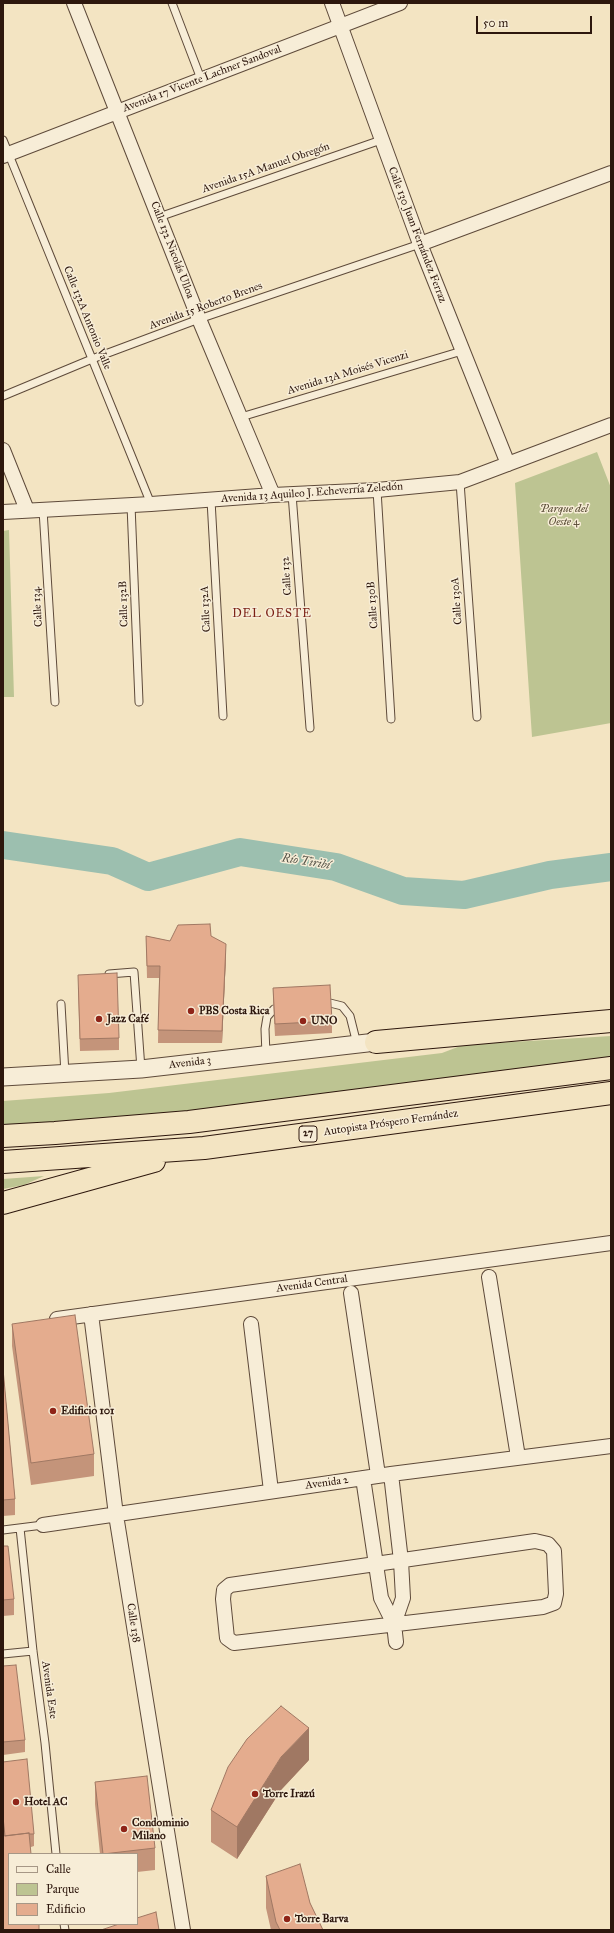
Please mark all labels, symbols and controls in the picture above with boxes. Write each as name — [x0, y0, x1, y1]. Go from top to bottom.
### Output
scale bar — [478, 8, 594, 34]
text: 50 m — [483, 16, 508, 30]
street label: Avenida 17 Vicente Lachner Sandoval — [121, 43, 283, 115]
street label: Avenida 15A Manuel Obregón — [201, 140, 331, 196]
street label: Calle 130 Juan Fernández Ferraz — [385, 165, 449, 305]
street label: Calle 132 Nicolás Ulloa — [147, 200, 197, 300]
street label: Calle 132A Antonio Valle — [60, 264, 114, 372]
street label: Avenida 15 Roberto Brenes — [148, 279, 264, 333]
street label: Avenida 13A Moisés Vicenzi — [286, 348, 410, 398]
street label: Avenida 13 Aquileo J. Echeverría Zeledón — [221, 480, 403, 506]
park label: Parque del Oeste 4 — [540, 502, 588, 528]
street label: Calle 132 — [279, 556, 295, 596]
street label: Calle 130A — [449, 577, 465, 625]
street label: Calle 132B — [117, 581, 131, 627]
street label: Calle 130B — [365, 581, 381, 629]
street label: Calle 132A — [198, 585, 214, 633]
street label: Calle 134 — [30, 587, 46, 627]
district label: DEL OESTE — [232, 607, 312, 621]
water label: Río Tiribí — [281, 851, 331, 873]
place label: PBS Costa Rica — [199, 1004, 269, 1018]
marker: PBS Costa Rica — [186, 1006, 196, 1016]
place label: Jazz Café — [107, 1012, 149, 1026]
marker: Jazz Café — [94, 1014, 104, 1024]
place label: UNO — [311, 1014, 337, 1028]
marker: UNO — [298, 1016, 308, 1026]
street label: Avenida 3 — [168, 1054, 212, 1072]
street label: Autopista Próspero Fernández — [323, 1107, 459, 1139]
road number: 27 — [299, 1126, 317, 1142]
street label: Avenida Central — [276, 1272, 348, 1296]
place label: Edificio 101 — [61, 1404, 114, 1418]
marker: Edificio 101 — [48, 1406, 58, 1416]
street label: Avenida 2 — [305, 1473, 349, 1493]
street label: Calle 138 — [123, 1602, 143, 1644]
street label: Avenida Este — [38, 1660, 60, 1720]
place label: Torre Irazú — [263, 1787, 315, 1801]
marker: Torre Irazú — [250, 1789, 260, 1799]
place label: Hotel AC — [24, 1795, 67, 1809]
marker: Hotel AC — [11, 1797, 21, 1807]
place label: Condominio Milano — [132, 1816, 189, 1842]
marker: Condominio Milano — [119, 1824, 129, 1834]
legend — [8, 1853, 138, 1925]
text: Calle — [46, 1862, 71, 1876]
text: Parque — [46, 1882, 79, 1896]
text: Edificio — [46, 1902, 85, 1916]
place label: Torre Barva — [295, 1912, 348, 1926]
marker: Torre Barva — [282, 1914, 292, 1924]

